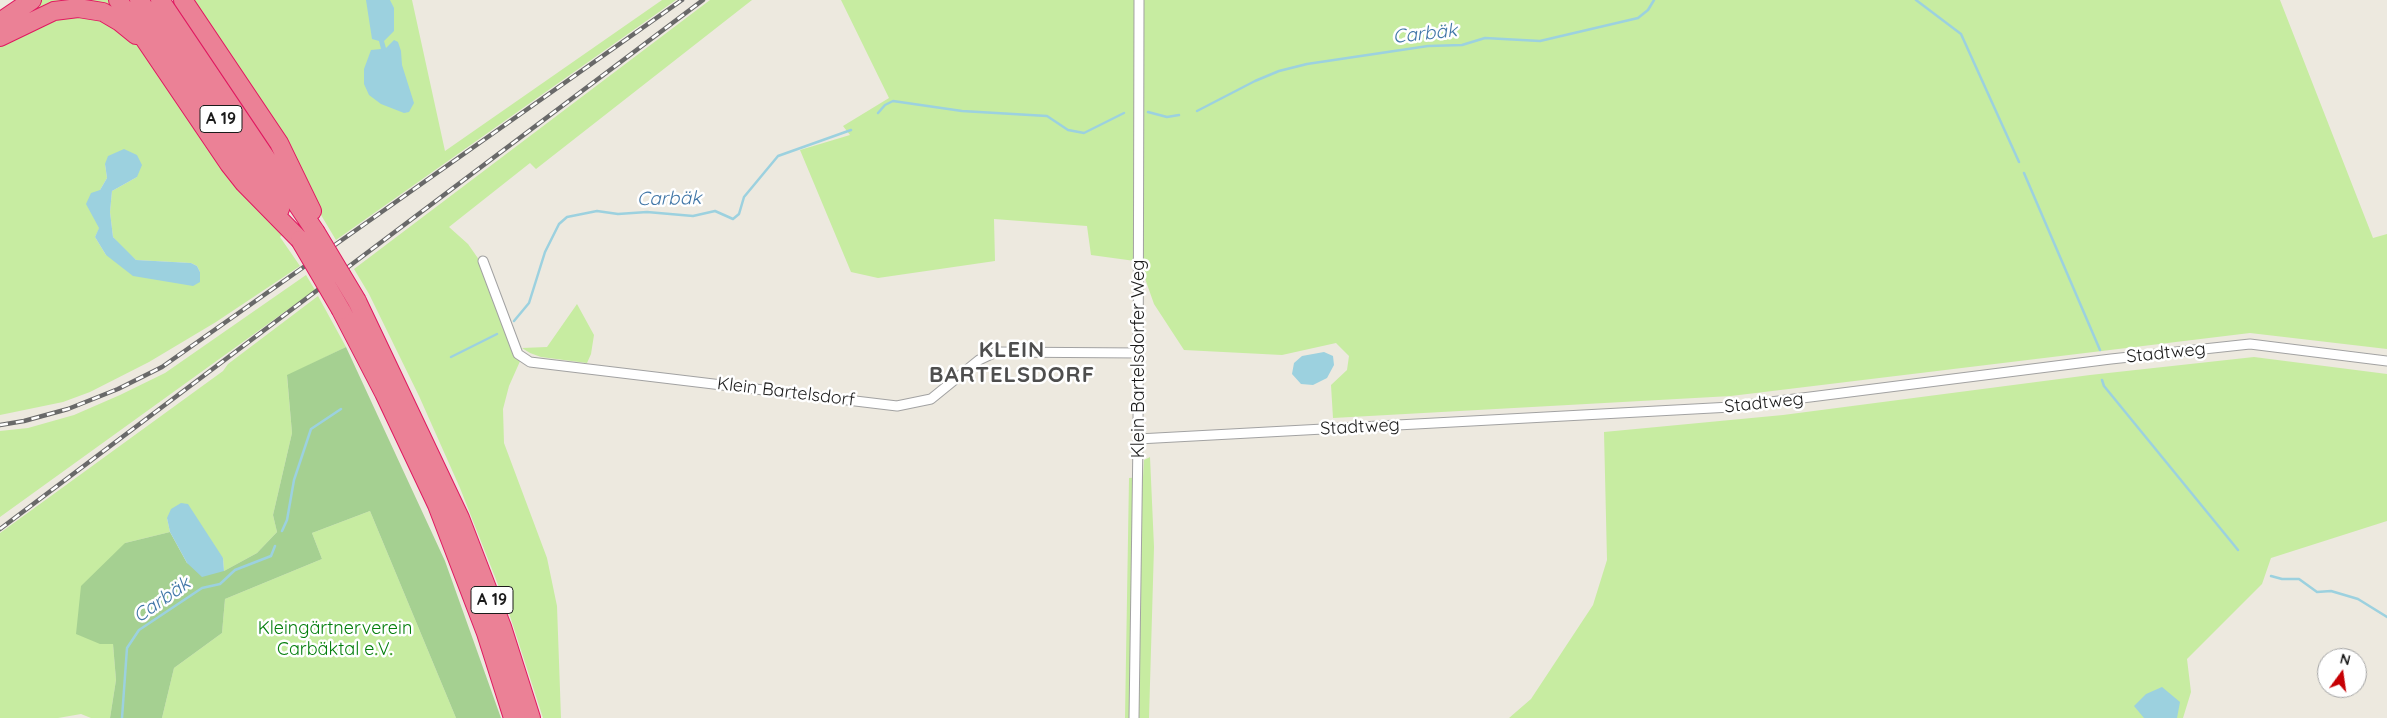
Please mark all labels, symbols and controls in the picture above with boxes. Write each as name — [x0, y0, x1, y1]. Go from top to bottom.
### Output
water label: Carbäk — [1392, 19, 1458, 49]
road number: A 19 — [200, 106, 242, 132]
water label: Carbäk — [637, 187, 701, 211]
street label: Klein Bartelsdorfer Weg — [1128, 260, 1150, 458]
district label: KLEIN BARTELSDORF — [928, 337, 1096, 388]
street label: Stadtweg — [2125, 338, 2207, 368]
street label: Klein Bartelsdorf — [716, 373, 856, 411]
street label: Stadtweg — [1723, 388, 1805, 418]
street label: Stadtweg — [1320, 414, 1400, 440]
water label: Carbäk — [129, 572, 195, 628]
road number: A 19 — [471, 586, 513, 614]
park label: Kleingärtnerverein Carbäktal e.V. — [258, 618, 412, 660]
north arrow — [2317, 648, 2367, 698]
text: N — [2338, 649, 2353, 669]

